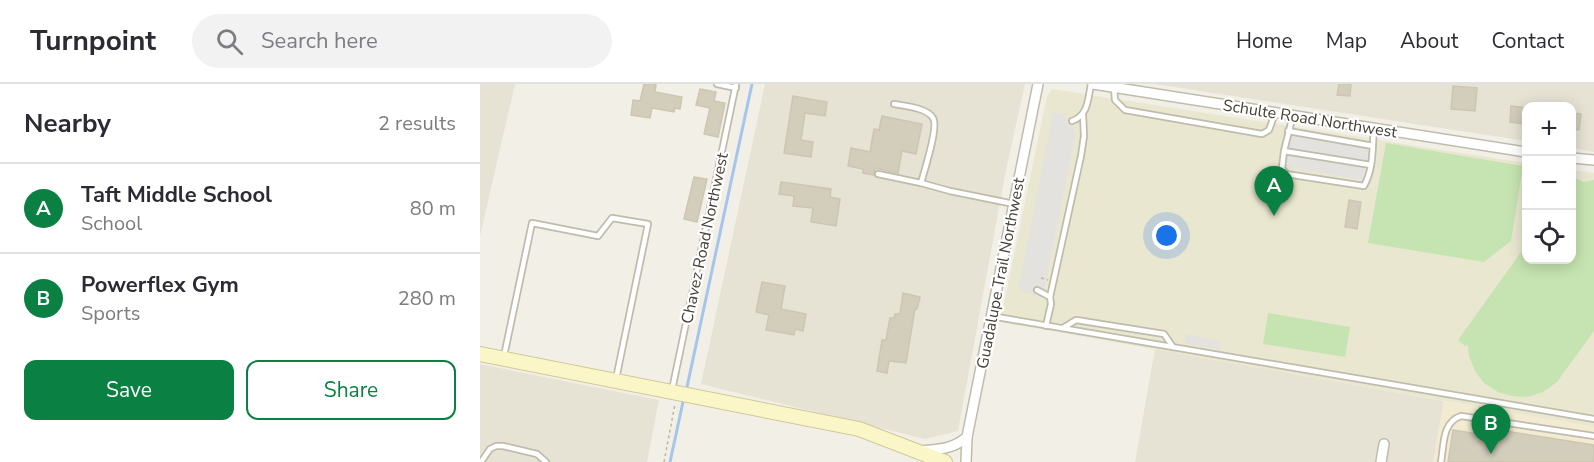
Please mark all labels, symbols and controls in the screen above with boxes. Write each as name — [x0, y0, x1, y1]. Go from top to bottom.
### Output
search box — [192, 14, 612, 68]
text: Turnpoint — [30, 22, 156, 60]
icon: search — [213, 25, 246, 58]
text: Search here — [261, 26, 378, 56]
text: Home — [1236, 27, 1293, 55]
text: Map — [1326, 27, 1367, 55]
text: About — [1400, 27, 1458, 55]
text: Contact — [1491, 27, 1564, 55]
street label: Schulte Road Northwest — [1221, 94, 1399, 144]
map controls — [1522, 102, 1576, 264]
button: + — [1522, 102, 1576, 156]
text: Nearby — [24, 106, 111, 141]
text: 2 results — [378, 110, 456, 137]
street label: Chavez Road Northwest — [676, 150, 734, 326]
button: − — [1522, 156, 1576, 210]
pin: A — [1254, 166, 1294, 216]
street label: Guadalupe Trail Northwest — [972, 175, 1030, 371]
text: Taft Middle School — [81, 180, 272, 210]
text: A — [36, 195, 51, 222]
text: 80 m — [410, 195, 456, 222]
text: School — [81, 210, 142, 237]
button: locate — [1522, 210, 1576, 264]
your location — [1152, 221, 1181, 250]
text: Powerflex Gym — [81, 270, 239, 300]
text: B — [37, 285, 50, 312]
text: 280 m — [398, 285, 456, 312]
text: Sports — [81, 300, 140, 327]
button: Save — [24, 360, 234, 420]
button: Share — [246, 360, 456, 420]
pin: B — [1472, 404, 1510, 454]

